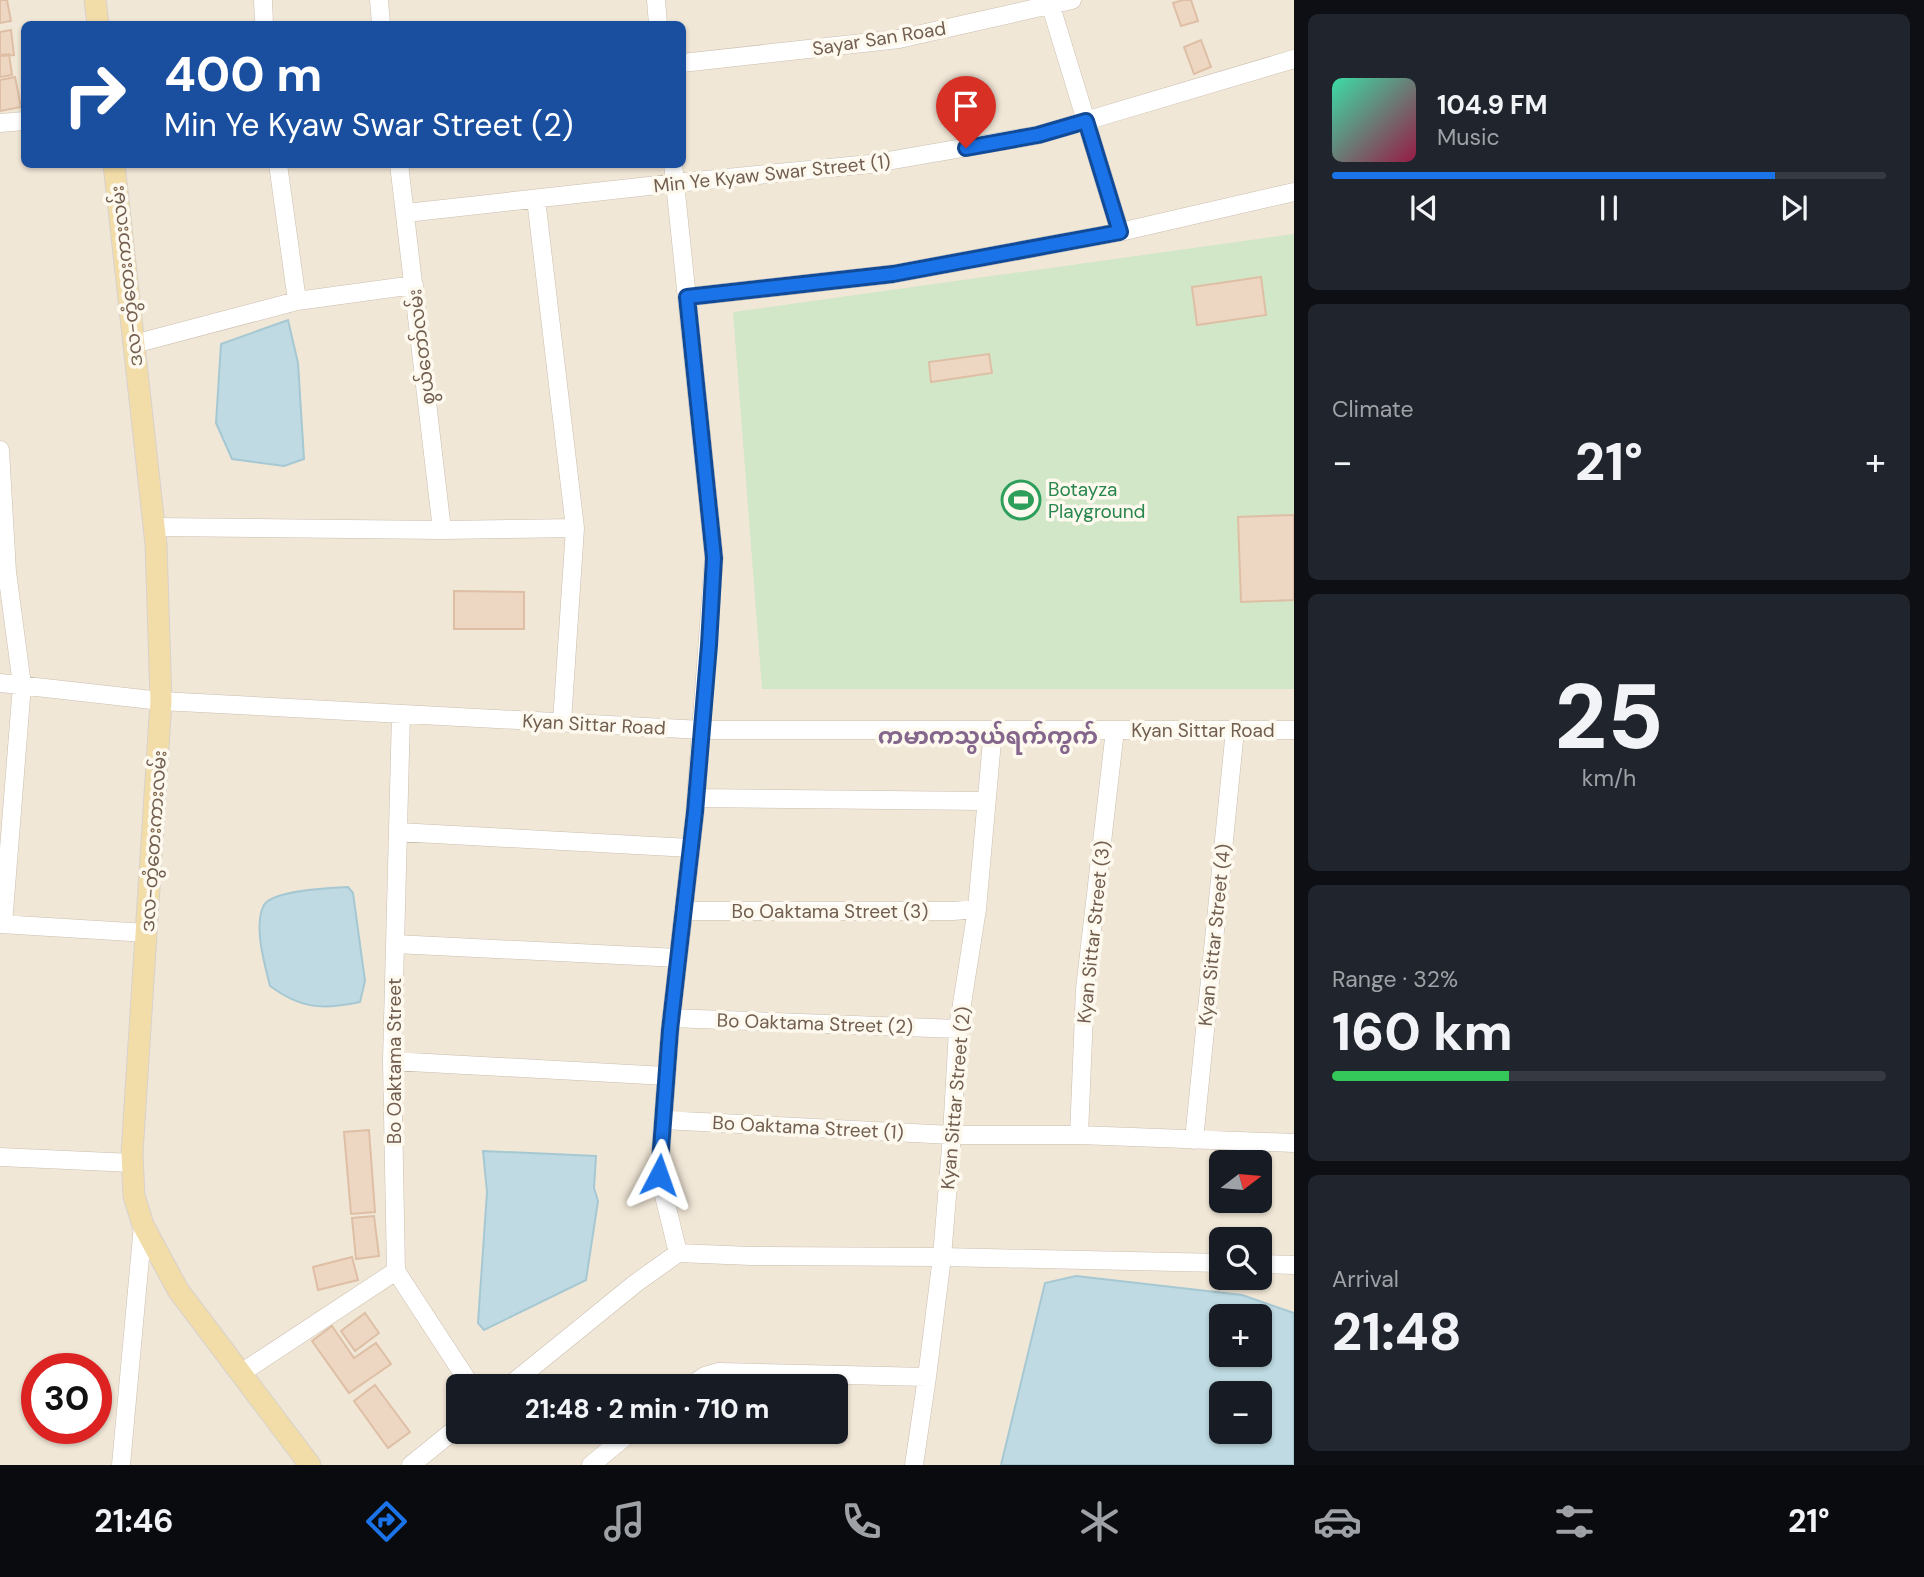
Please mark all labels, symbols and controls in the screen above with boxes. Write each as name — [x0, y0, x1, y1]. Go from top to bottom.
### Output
street label: Sayar San Road — [810, 16, 948, 61]
text: 400 m — [164, 42, 322, 106]
icon: right — [49, 49, 140, 140]
pin — [936, 76, 996, 148]
icon: arrive — [947, 87, 985, 125]
text: 104.9 FM — [1437, 88, 1548, 122]
text: Min Ye Kyaw Swar Street (2) — [164, 104, 574, 146]
text: Music — [1437, 122, 1500, 152]
street label: Min Ye Kyaw Swar Street (1) — [652, 149, 892, 198]
street label: ဒလ-တွံတေးကားလမ်း — [103, 184, 151, 368]
icon: previous — [1405, 189, 1443, 227]
icon: pause — [1590, 189, 1628, 227]
icon: next — [1775, 189, 1813, 227]
street label: စွယ်တော်လမ်း — [400, 287, 444, 407]
text: Climate — [1332, 394, 1414, 424]
text: 21° — [1575, 428, 1643, 496]
text: − — [1332, 437, 1353, 487]
text: + — [1865, 437, 1886, 487]
place label: Botayza Playground — [1048, 477, 1146, 524]
sports icon: Botayza Playground — [1000, 479, 1042, 521]
text: 25 — [1554, 658, 1664, 776]
street label: Kyan Sittar Road — [522, 708, 666, 741]
street label: Kyan Sittar Road — [1131, 718, 1275, 743]
district label: ကမာကသွယ်ရက်ကွက် — [878, 720, 1098, 755]
street label: ဒလ-တွံတေးကားလမ်း — [133, 749, 175, 933]
text: km/h — [1582, 763, 1636, 793]
street label: Kyan Sittar Street (3) — [1071, 839, 1116, 1025]
street label: Kyan Sittar Street (4) — [1192, 843, 1237, 1027]
street label: Bo Oaktama Street (3) — [732, 899, 928, 924]
text: Range · 32% — [1332, 964, 1458, 994]
street label: Bo Oaktama Street — [382, 978, 407, 1144]
text: 160 km — [1332, 998, 1513, 1066]
street label: Kyan Sittar Street (2) — [935, 1006, 976, 1190]
street label: Bo Oaktama Street (2) — [716, 1008, 914, 1039]
street label: Bo Oaktama Street (1) — [712, 1110, 904, 1145]
position arrow — [622, 1138, 696, 1212]
north arrow — [1209, 1150, 1272, 1213]
map controls — [1209, 1150, 1272, 1444]
button: search — [1209, 1227, 1272, 1290]
text: Arrival — [1332, 1264, 1399, 1294]
text: 21:48 — [1332, 1298, 1462, 1366]
button: + — [1209, 1304, 1272, 1367]
speed limit sign: 30 — [21, 1353, 112, 1444]
button: − — [1209, 1381, 1272, 1444]
text: 21:48 · 2 min · 710 m — [525, 1392, 769, 1426]
icon: directions — [362, 1497, 411, 1546]
icon: music — [600, 1497, 649, 1546]
icon: phone — [837, 1497, 886, 1546]
icon: climate — [1075, 1497, 1124, 1546]
icon: car — [1313, 1497, 1362, 1546]
icon: filters — [1550, 1497, 1599, 1546]
text: 21:46 — [94, 1500, 174, 1542]
text: 21° — [1788, 1500, 1830, 1542]

